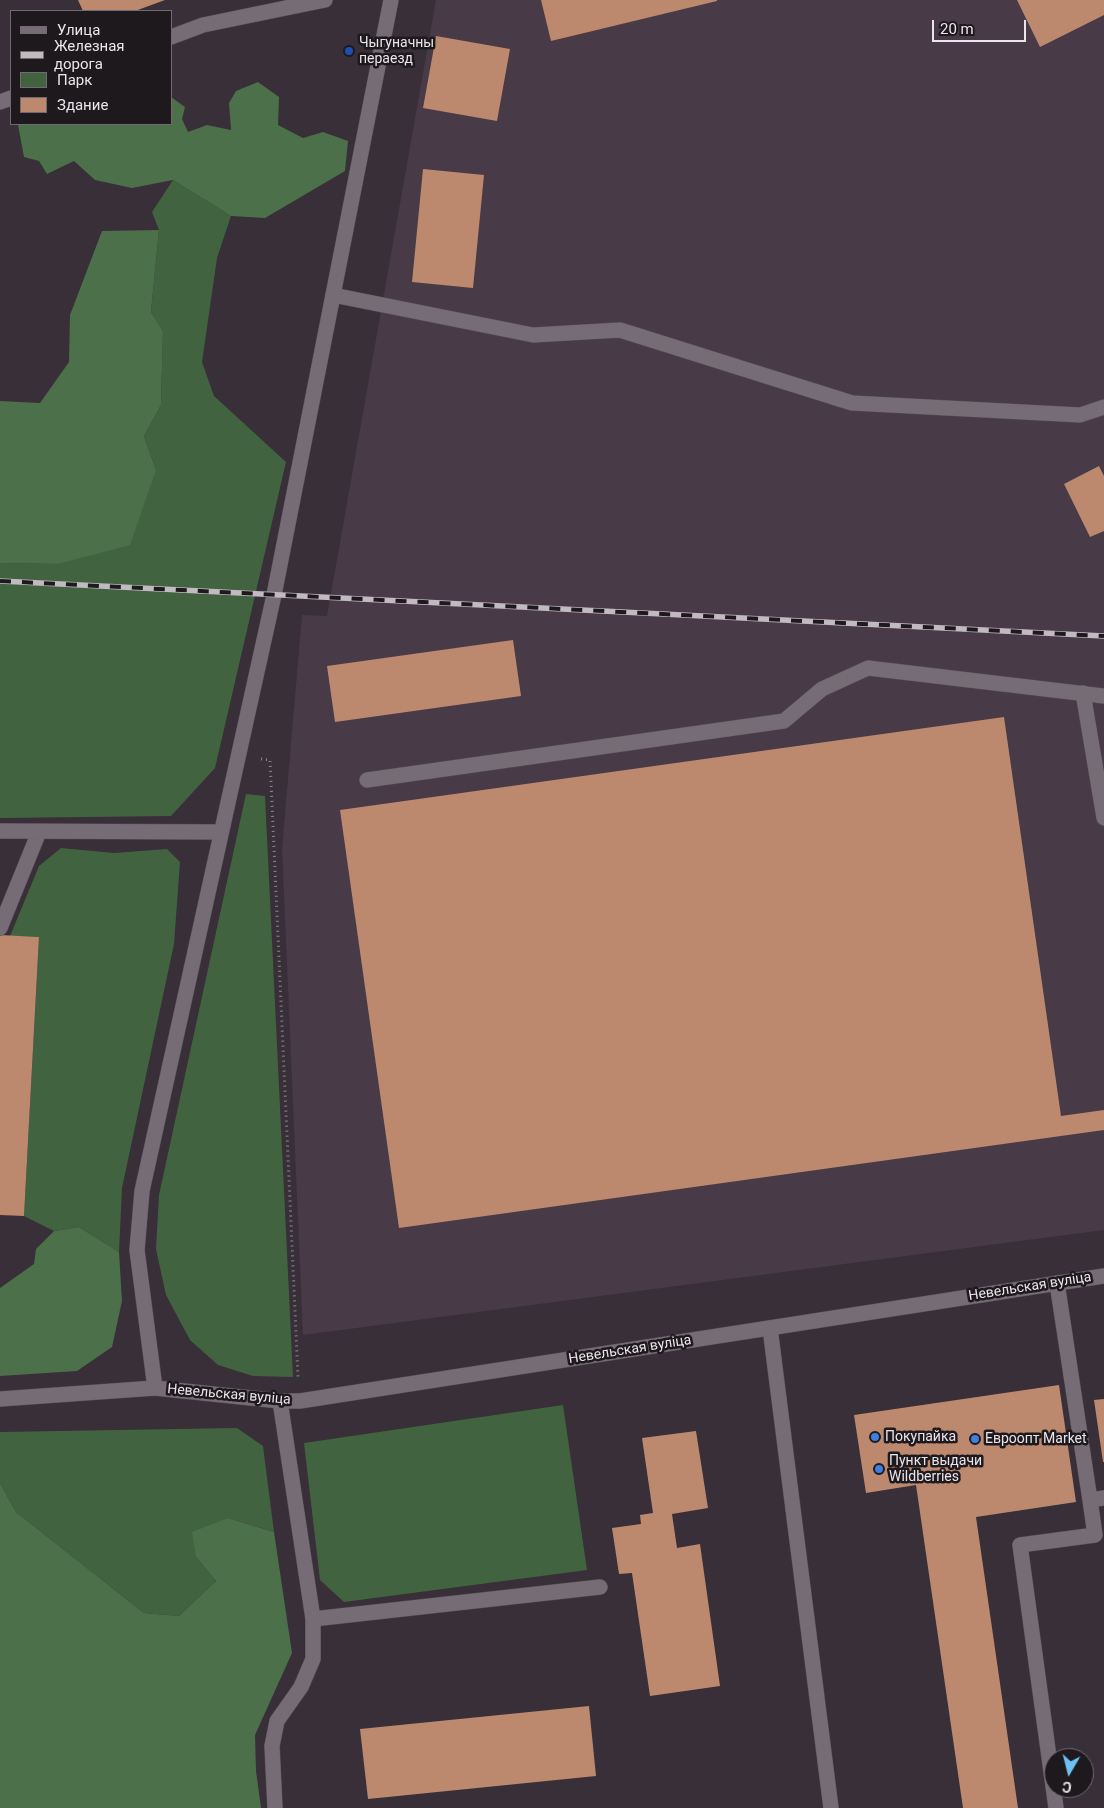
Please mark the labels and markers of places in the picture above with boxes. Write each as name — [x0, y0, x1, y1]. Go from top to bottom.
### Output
place label: Чыгуначны пераезд — [359, 35, 434, 68]
marker: Чыгуначны пераезд — [343, 45, 355, 57]
place label: Покупайка — [885, 1429, 956, 1445]
marker: Покупайка — [869, 1431, 881, 1443]
place label: Евроопт Market — [985, 1431, 1087, 1447]
marker: Евроопт Market — [969, 1433, 981, 1445]
place label: Пункт выдачи Wildberries — [889, 1453, 982, 1485]
marker: Пункт выдачи Wildberries — [873, 1463, 885, 1475]

